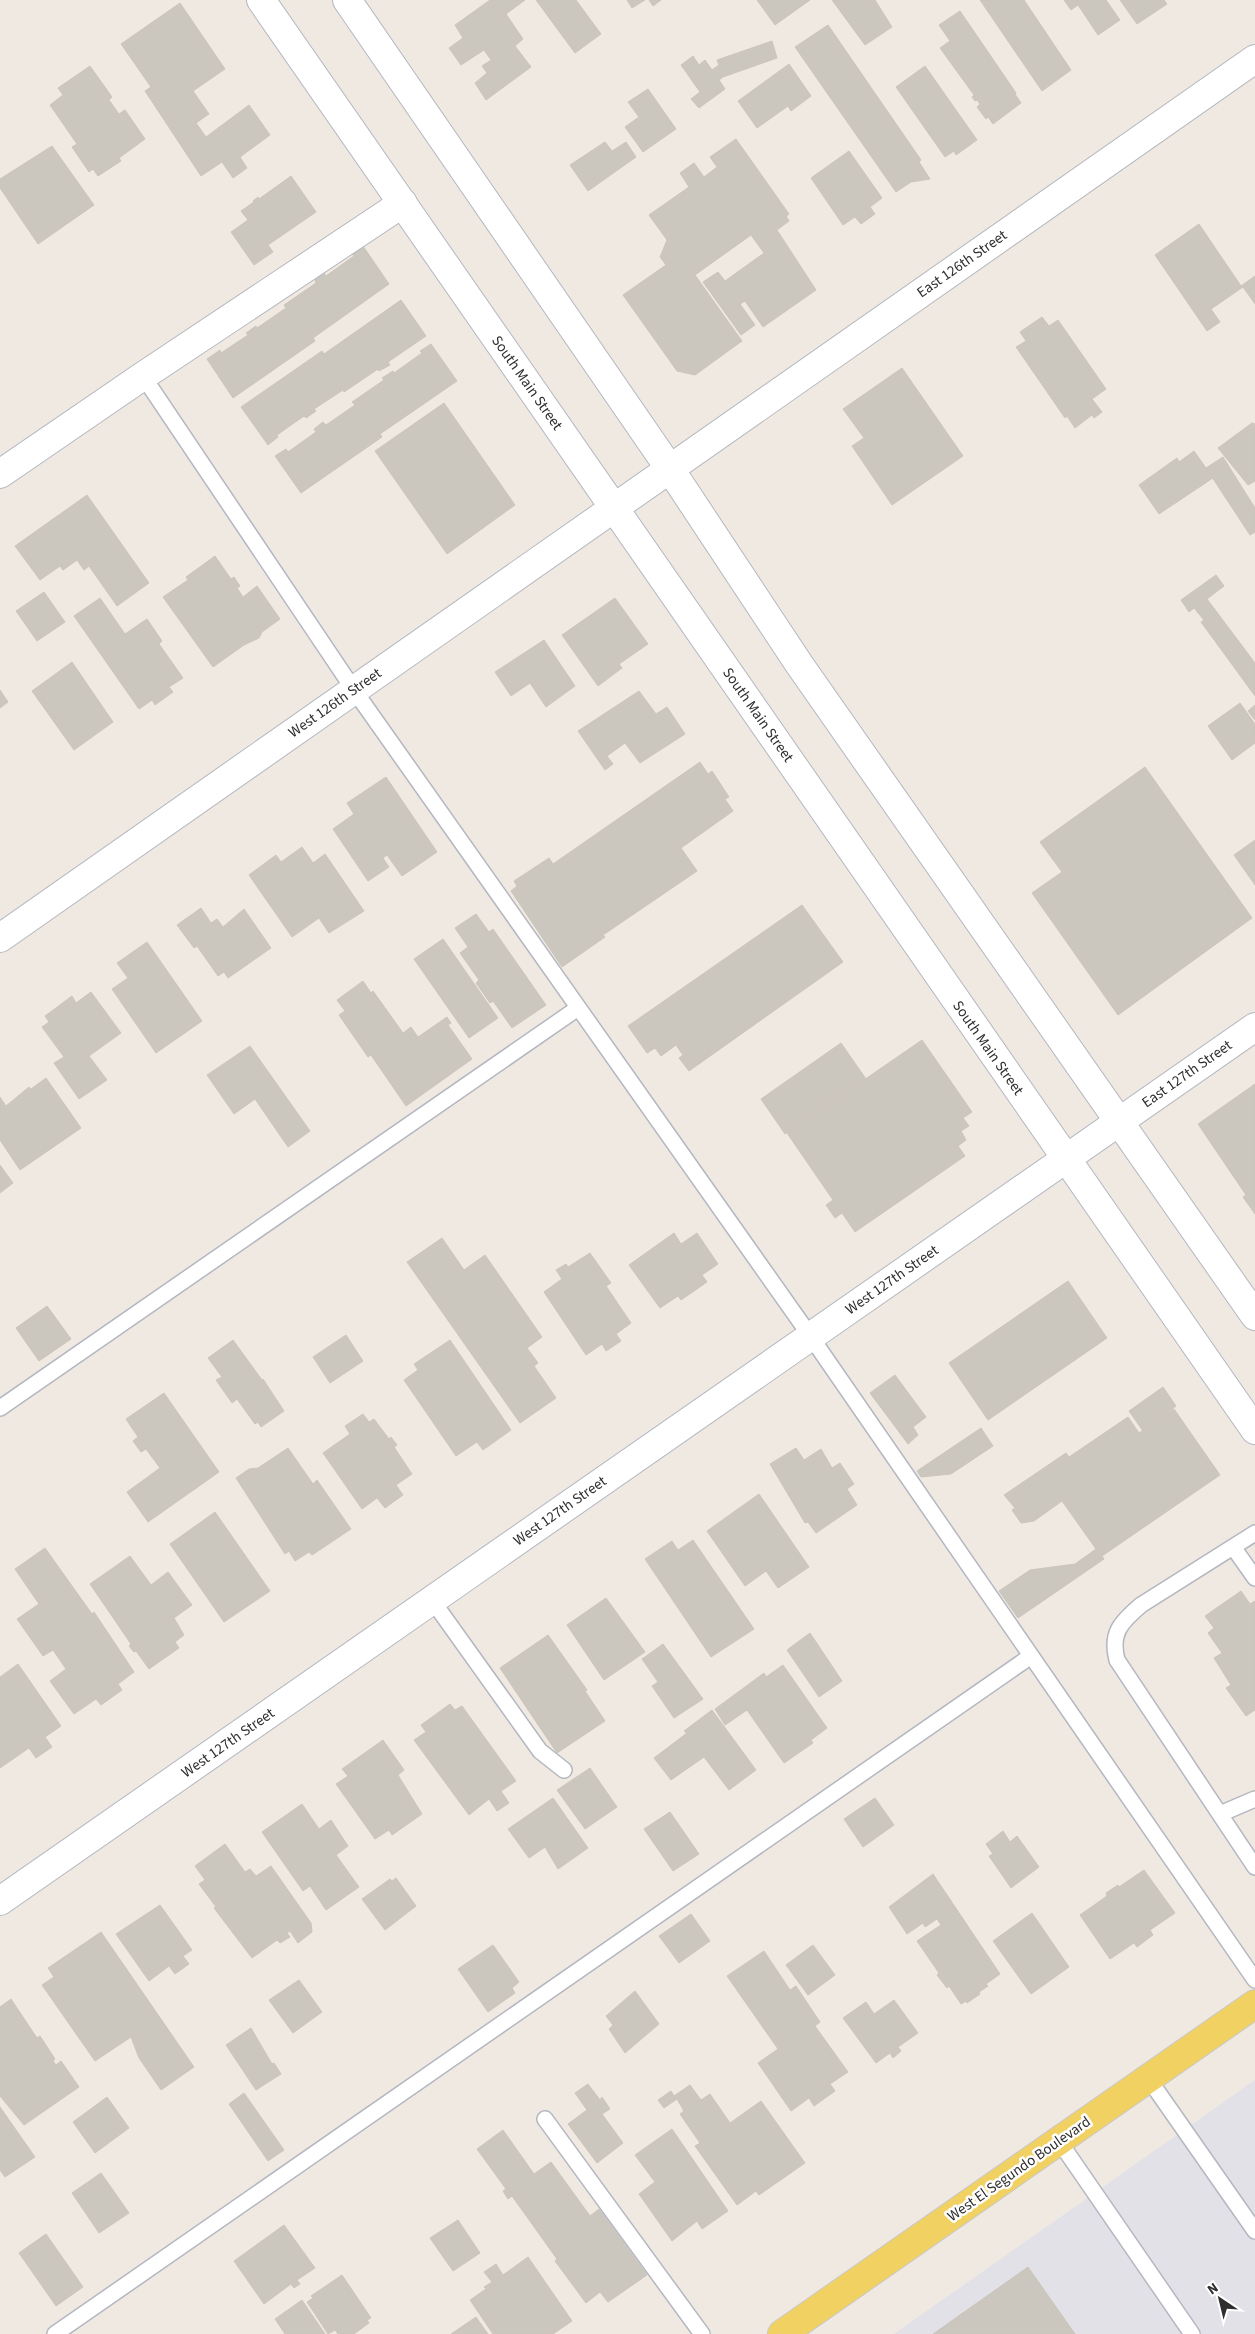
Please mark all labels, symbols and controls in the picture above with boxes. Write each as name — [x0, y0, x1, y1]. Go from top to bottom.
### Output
street label: East 126th Street — [913, 225, 1011, 303]
street label: South Main Street — [486, 331, 568, 435]
street label: West 126th Street — [284, 663, 386, 743]
street label: South Main Street — [717, 663, 799, 767]
street label: South Main Street — [947, 996, 1029, 1100]
street label: East 127th Street — [1138, 1035, 1236, 1113]
street label: West 127th Street — [841, 1240, 943, 1320]
street label: West 127th Street — [509, 1471, 611, 1551]
street label: West 127th Street — [177, 1703, 279, 1783]
street label: West El Segundo Boulevard — [943, 2111, 1095, 2227]
north arrow — [1195, 2274, 1245, 2324]
text: N — [1204, 2278, 1223, 2300]

